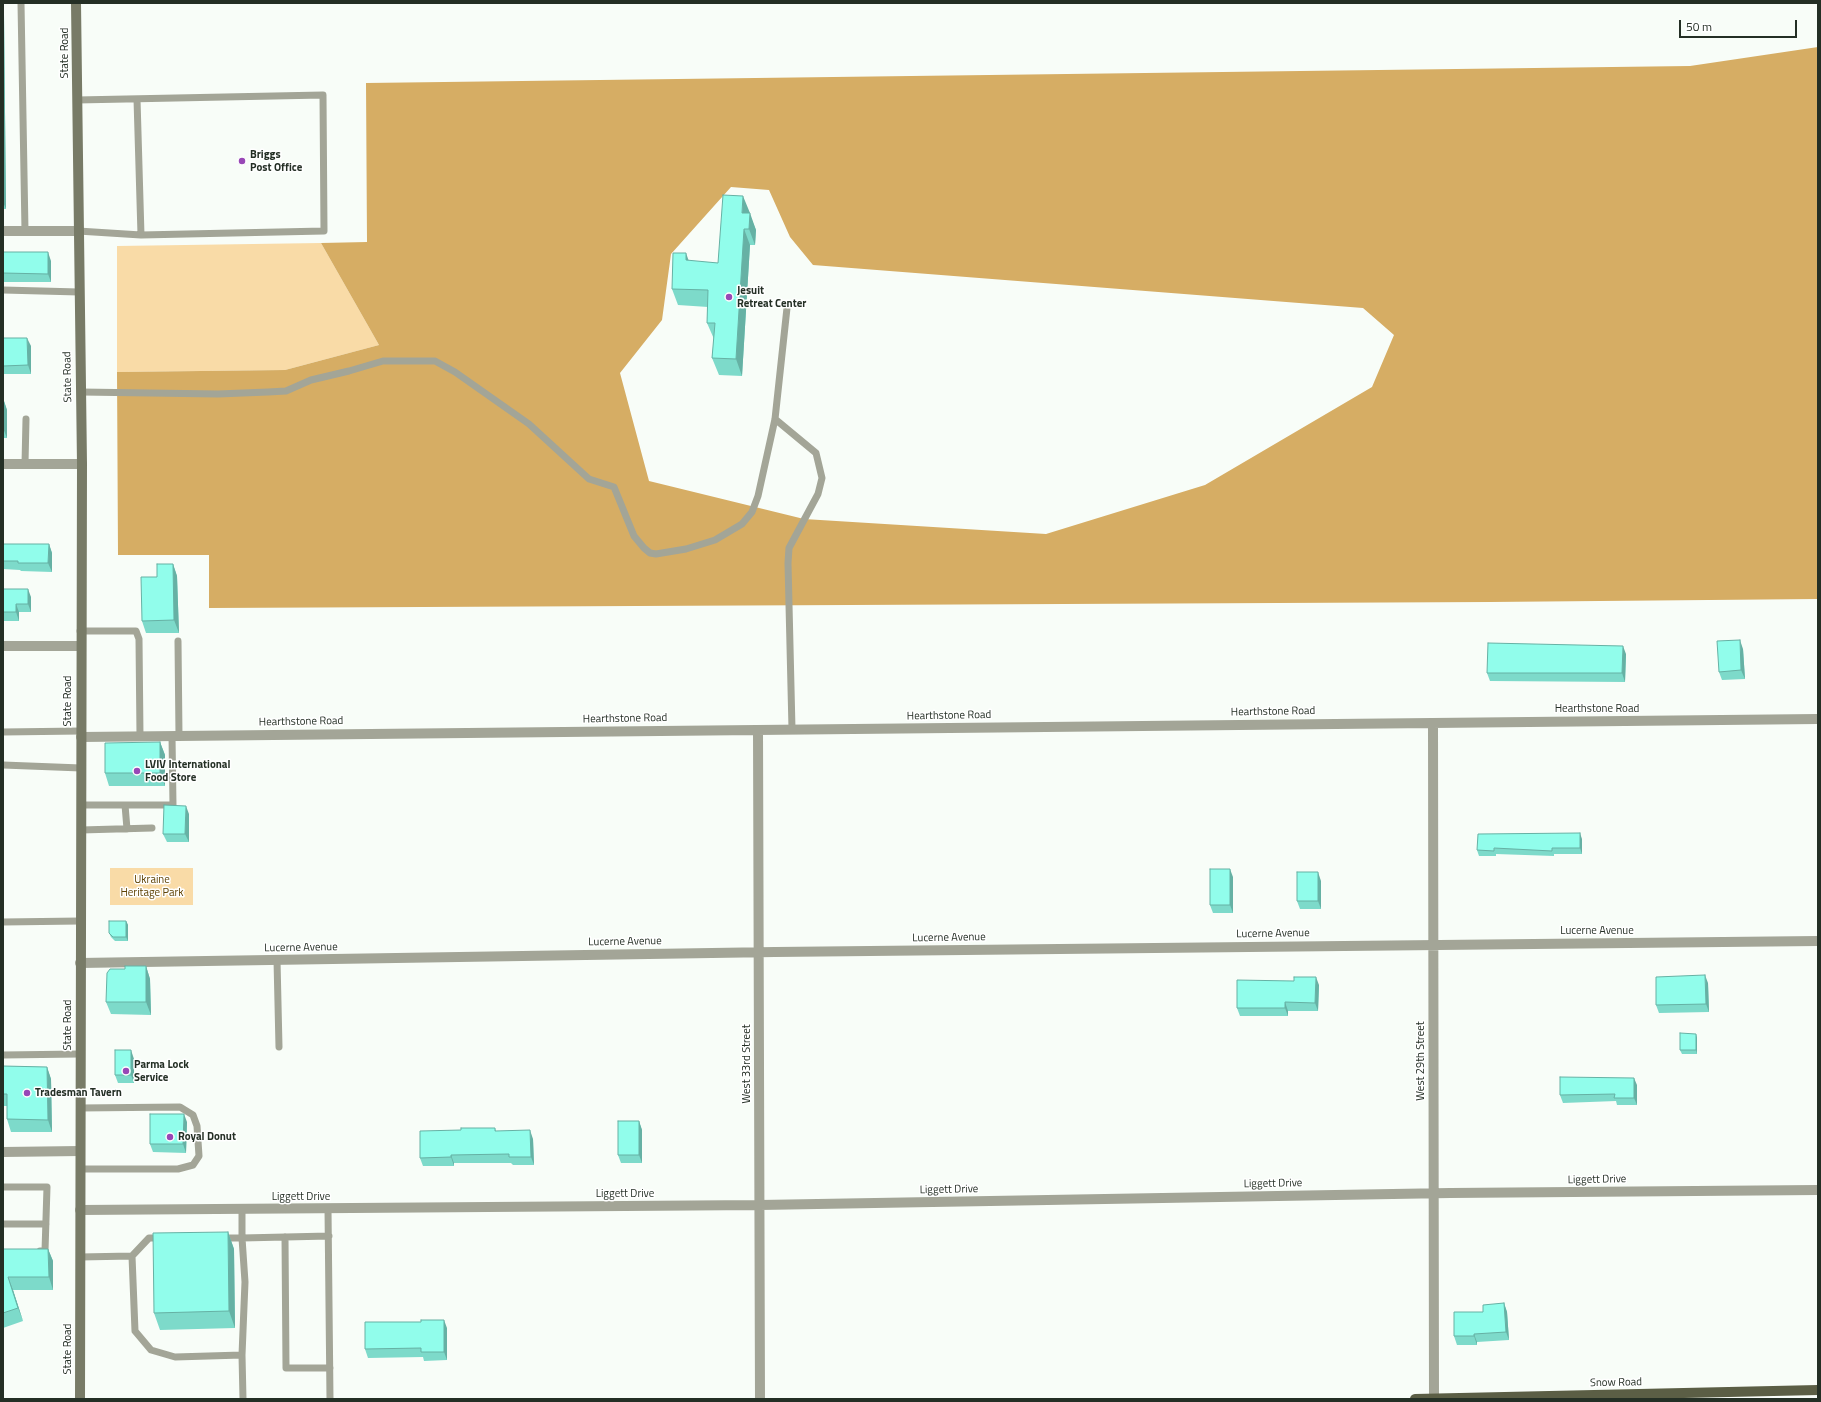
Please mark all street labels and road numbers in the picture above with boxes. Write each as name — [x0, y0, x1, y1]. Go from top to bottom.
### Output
street label: State Road — [58, 28, 72, 78]
street label: State Road — [61, 351, 75, 403]
street label: State Road — [61, 676, 75, 726]
street label: Hearthstone Road — [1555, 702, 1639, 716]
street label: Hearthstone Road — [1231, 705, 1315, 719]
street label: Hearthstone Road — [907, 709, 991, 723]
street label: Hearthstone Road — [583, 712, 667, 726]
street label: Hearthstone Road — [259, 715, 343, 729]
street label: Lucerne Avenue — [1560, 924, 1634, 938]
street label: Lucerne Avenue — [1236, 927, 1310, 941]
street label: Lucerne Avenue — [912, 931, 986, 945]
street label: Lucerne Avenue — [588, 935, 662, 949]
street label: Lucerne Avenue — [264, 941, 338, 955]
street label: State Road — [61, 1000, 75, 1050]
street label: West 29th Street — [1414, 1021, 1428, 1101]
street label: West 33rd Street — [740, 1024, 754, 1104]
street label: Liggett Drive — [1568, 1173, 1626, 1187]
street label: Liggett Drive — [1244, 1177, 1302, 1191]
street label: Liggett Drive — [920, 1183, 978, 1197]
street label: Liggett Drive — [596, 1187, 654, 1201]
street label: Liggett Drive — [272, 1190, 330, 1204]
street label: State Road — [61, 1324, 75, 1374]
street label: Snow Road — [1590, 1376, 1642, 1390]

